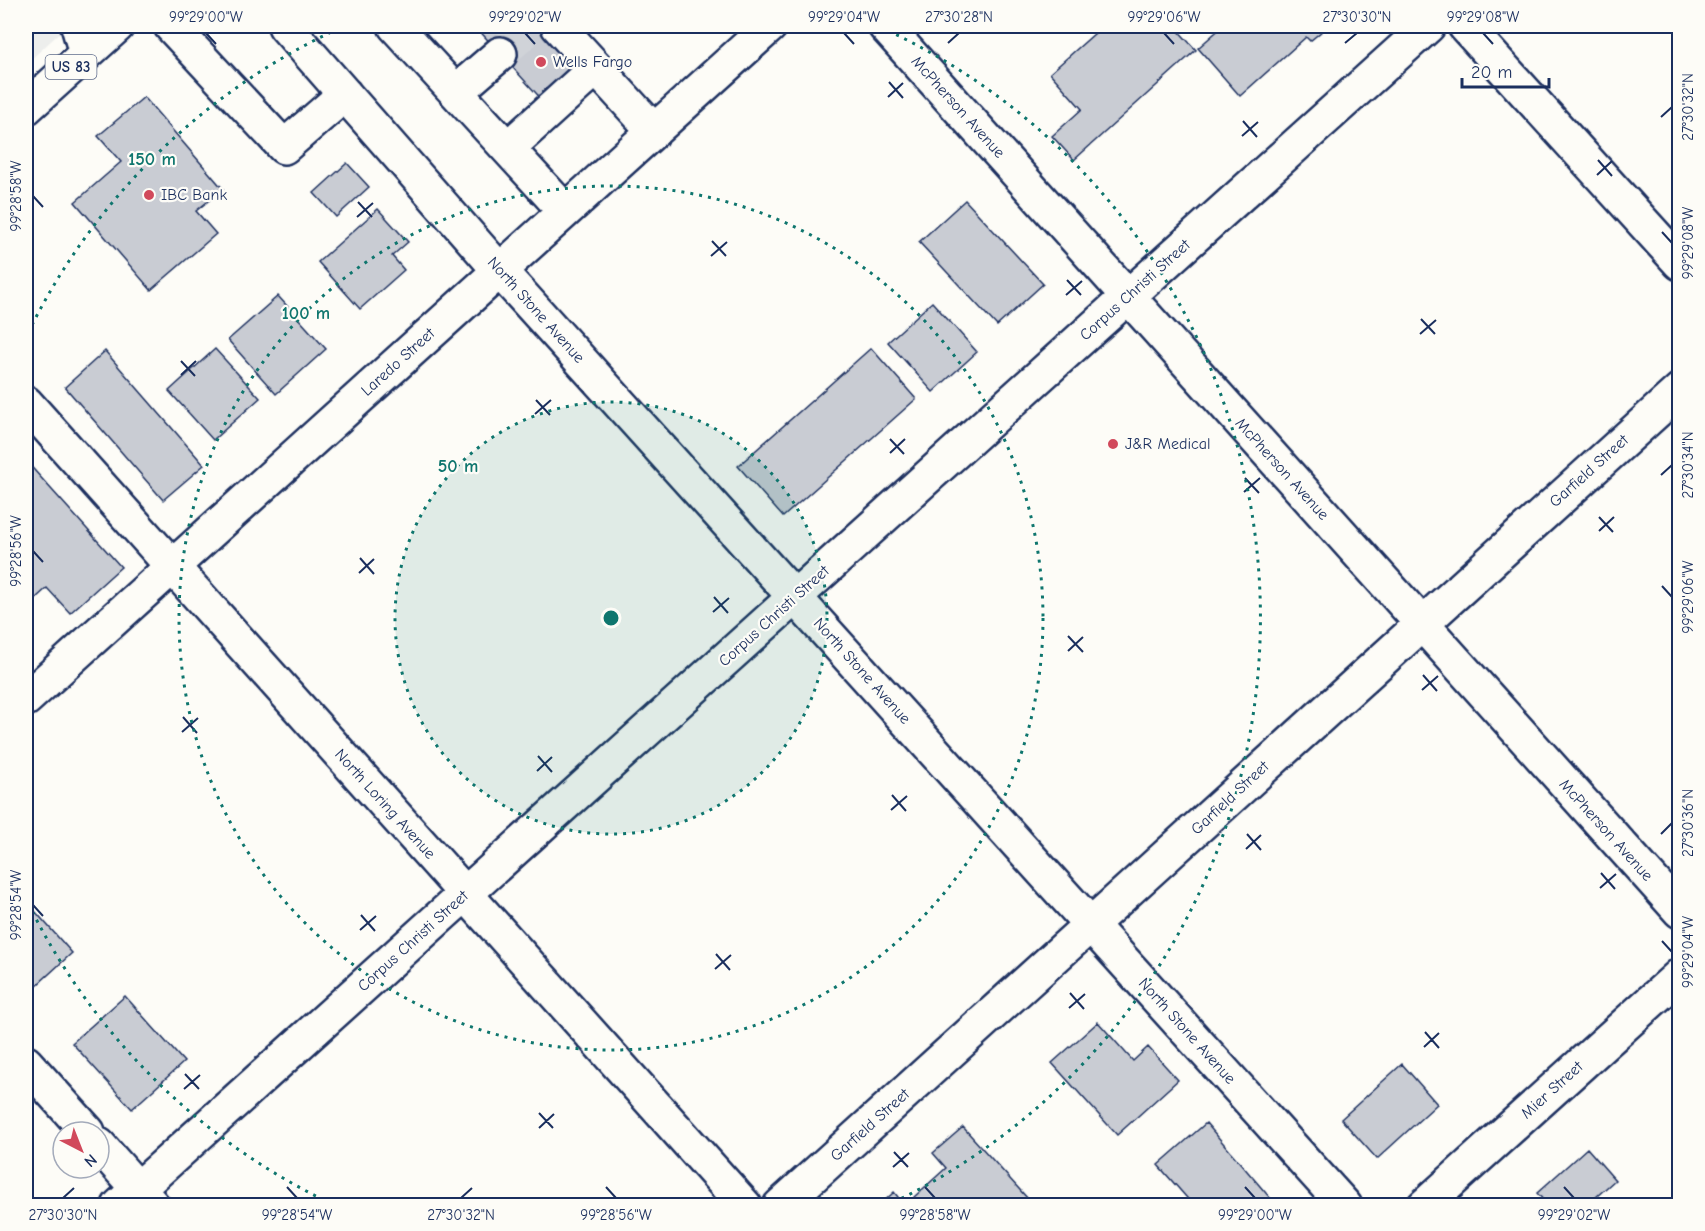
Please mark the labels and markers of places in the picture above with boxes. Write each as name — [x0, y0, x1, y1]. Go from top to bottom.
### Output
place label: Wells Fargo — [553, 53, 632, 71]
marker: Wells Fargo — [534, 55, 548, 69]
place label: IBC Bank — [161, 186, 227, 204]
marker: IBC Bank — [142, 188, 156, 202]
place label: J&R Medical — [1125, 435, 1211, 453]
marker: J&R Medical — [1106, 437, 1120, 451]
centre of rings — [601, 608, 621, 628]

